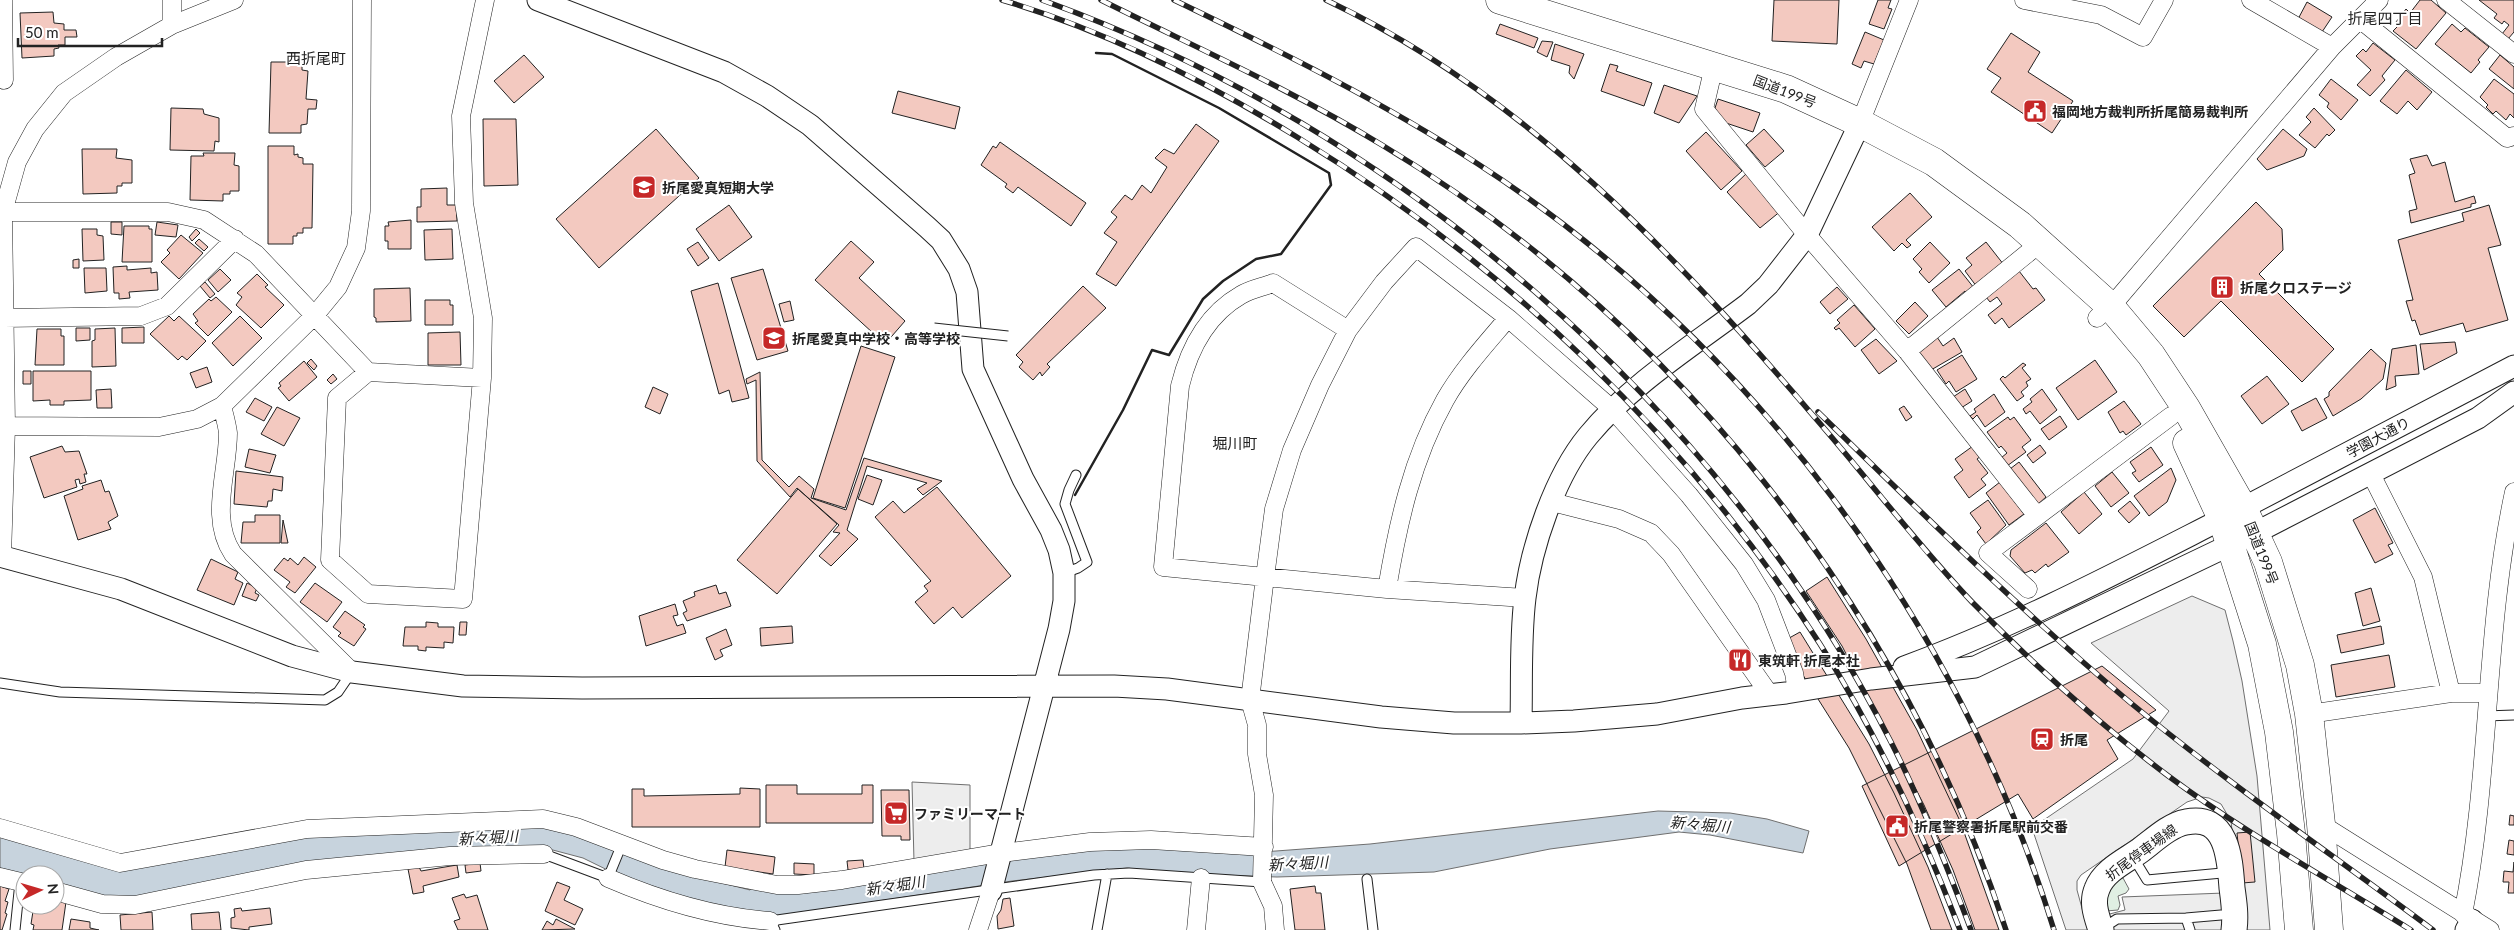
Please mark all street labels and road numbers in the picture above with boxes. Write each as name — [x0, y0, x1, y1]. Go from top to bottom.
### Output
street label: 国道199号 — [1751, 71, 1819, 111]
street label: 学園大通り — [2343, 413, 2413, 461]
street label: 国道199号 — [2242, 519, 2282, 587]
street label: 折尾停車場線 — [2102, 820, 2180, 884]

